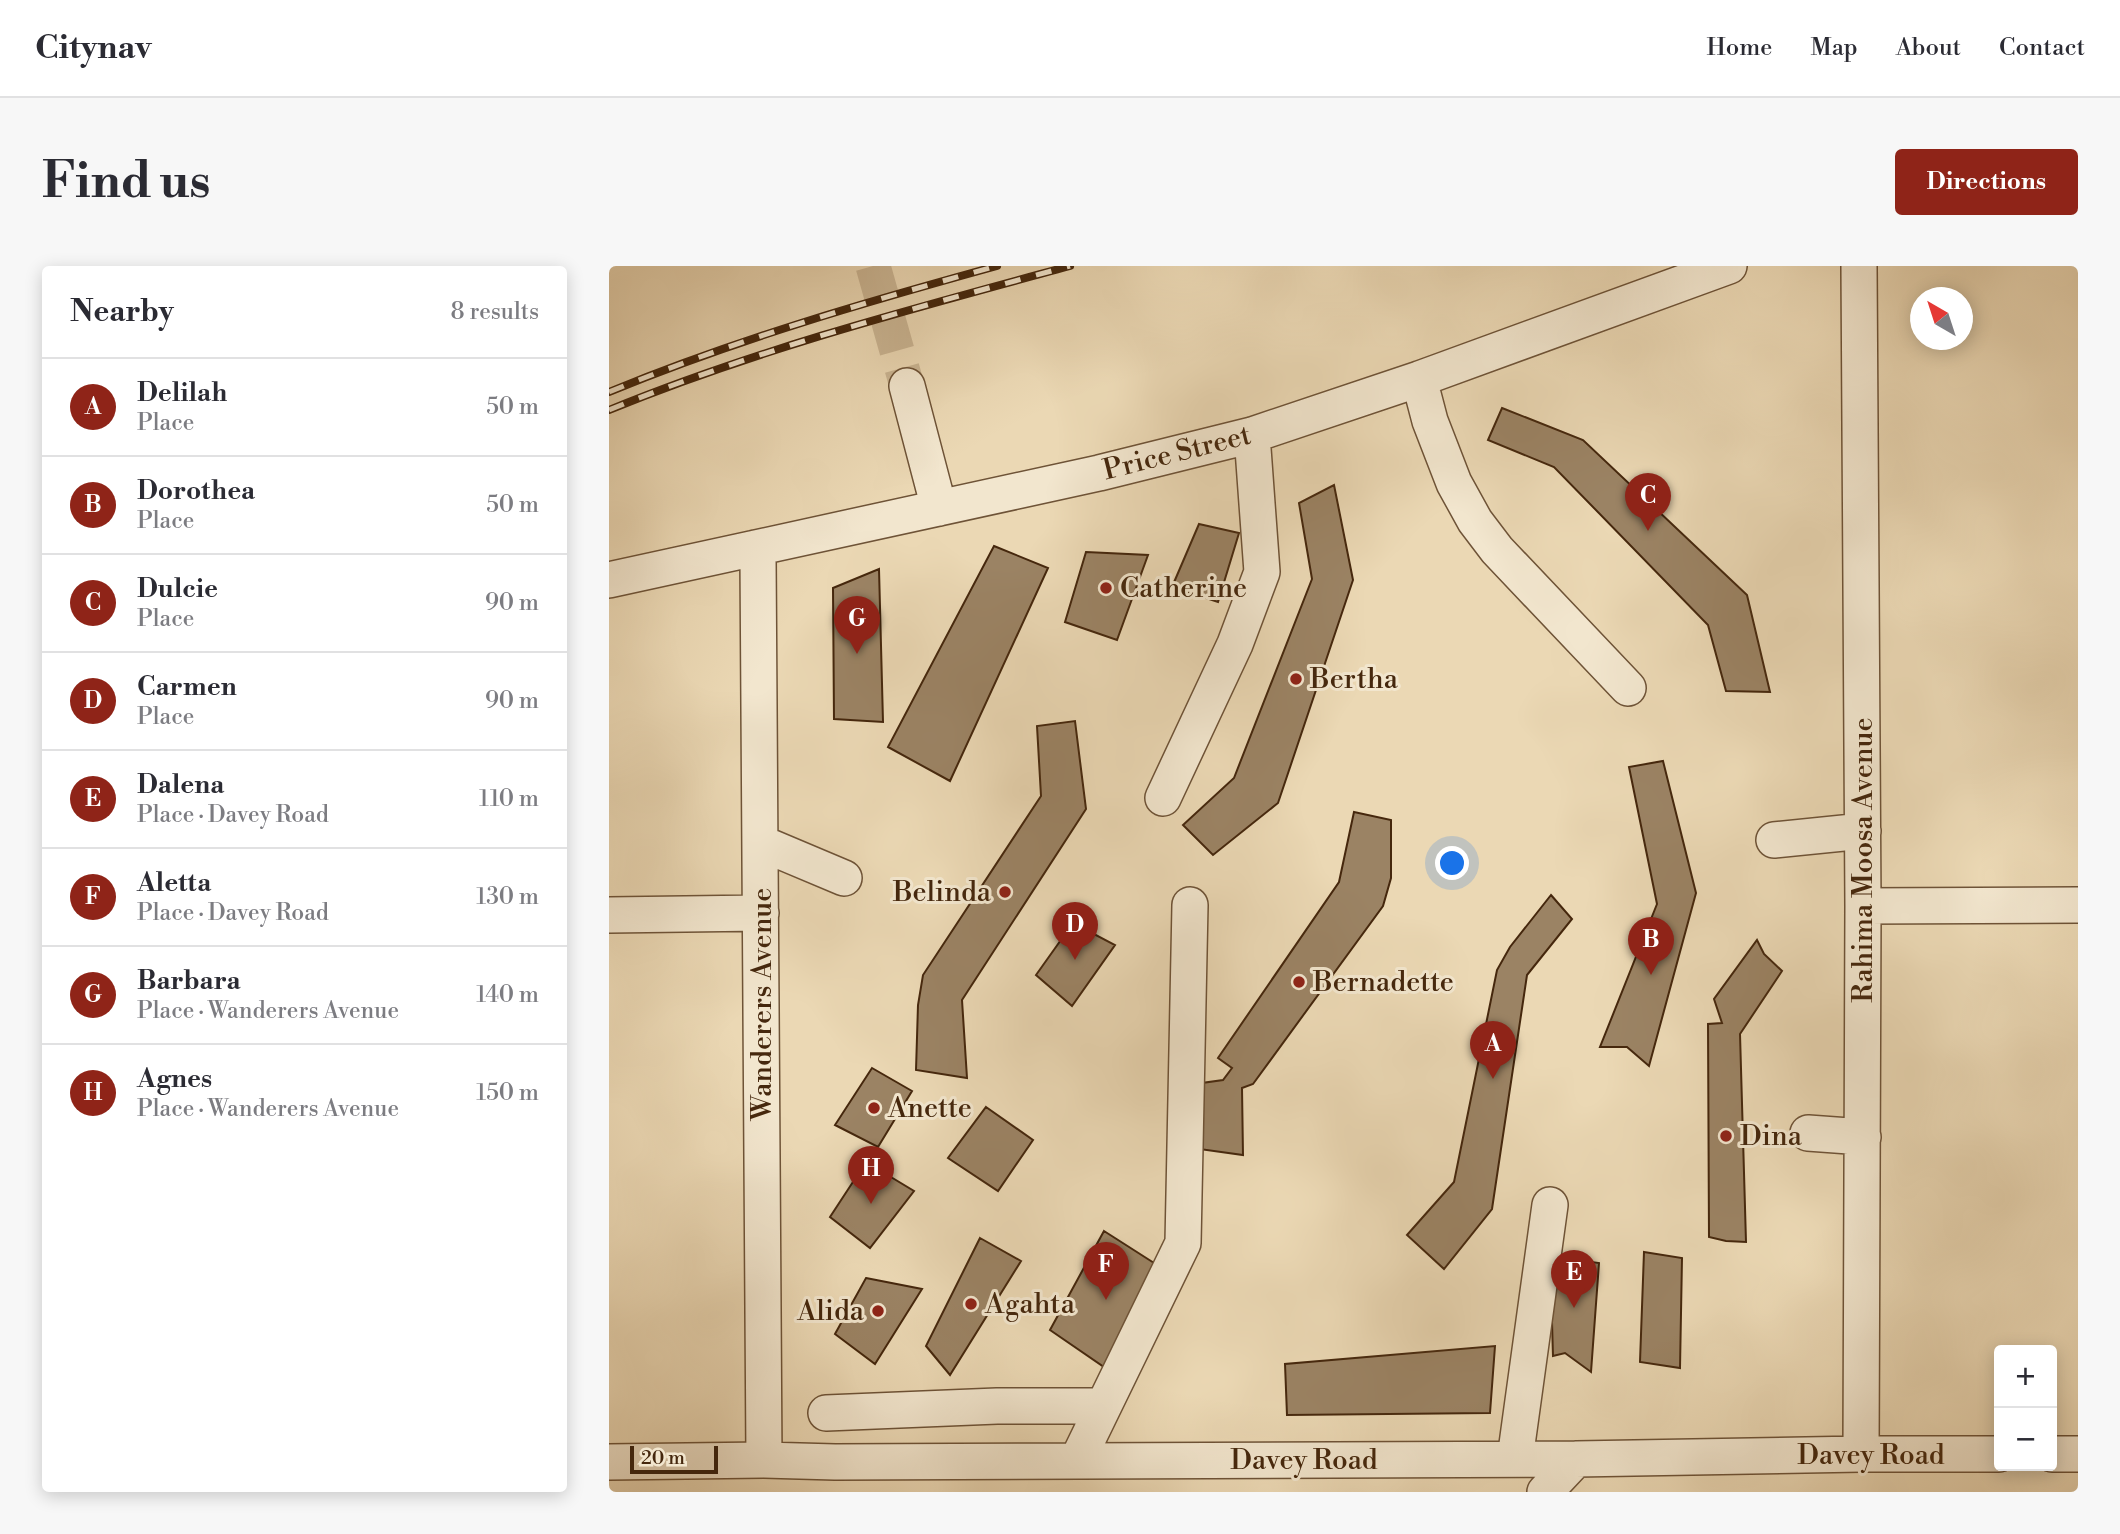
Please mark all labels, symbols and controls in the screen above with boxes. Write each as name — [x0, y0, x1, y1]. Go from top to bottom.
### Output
text: Citynav — [35, 28, 152, 69]
text: Home — [1707, 33, 1772, 63]
text: Map — [1810, 33, 1858, 63]
text: About — [1896, 33, 1961, 63]
text: Contact — [1999, 33, 2085, 63]
button: Directions — [1895, 149, 2078, 215]
text: Find us — [42, 152, 211, 213]
north arrow — [1910, 287, 1973, 350]
text: Nearby — [70, 293, 174, 331]
text: 8 results — [451, 298, 539, 326]
text: Delilah — [137, 377, 227, 409]
text: A — [85, 393, 101, 421]
text: 50 m — [486, 393, 539, 421]
text: Place — [137, 409, 194, 437]
street label: Price Street — [1099, 418, 1255, 488]
pin: C — [1625, 473, 1671, 531]
text: Dorothea — [137, 475, 255, 507]
text: B — [84, 491, 102, 519]
text: 50 m — [486, 491, 539, 519]
text: Place — [137, 507, 194, 535]
place label: Catherine — [1120, 571, 1247, 606]
text: Dulcie — [137, 573, 218, 605]
marker: Catherine — [1098, 580, 1114, 596]
text: C — [85, 589, 101, 617]
text: 90 m — [485, 589, 539, 617]
pin: G — [834, 596, 880, 654]
text: Place — [137, 605, 194, 633]
place label: Bertha — [1309, 662, 1399, 697]
text: Carmen — [137, 671, 237, 703]
marker: Bertha — [1288, 671, 1304, 687]
text: D — [84, 687, 102, 715]
text: 90 m — [485, 687, 539, 715]
text: Place — [137, 703, 194, 731]
street label: Rahima Moosa Avenue — [1846, 717, 1881, 1003]
text: Dalena — [137, 769, 224, 801]
text: E — [85, 785, 101, 813]
text: 110 m — [479, 785, 539, 813]
text: Place · Davey Road — [137, 801, 329, 829]
your location — [1435, 846, 1469, 880]
text: Aletta — [137, 867, 211, 899]
place label: Belinda — [892, 875, 992, 910]
text: F — [85, 883, 101, 911]
text: 130 m — [476, 883, 539, 911]
marker: Belinda — [997, 884, 1013, 900]
street label: Wanderers Avenue — [745, 888, 780, 1121]
text: Place · Davey Road — [137, 899, 329, 927]
pin: D — [1052, 902, 1098, 960]
pin: B — [1628, 917, 1674, 975]
text: Barbara — [137, 965, 241, 997]
place label: Bernadette — [1312, 965, 1454, 1000]
marker: Bernadette — [1291, 974, 1307, 990]
text: G — [84, 981, 102, 1009]
text: 140 m — [476, 981, 539, 1009]
text: Place · Wanderers Avenue — [137, 997, 399, 1025]
pin: A — [1470, 1021, 1516, 1079]
text: Agnes — [137, 1063, 212, 1095]
text: H — [84, 1079, 103, 1107]
text: 150 m — [476, 1079, 539, 1107]
place label: Anette — [887, 1091, 972, 1126]
text: Place · Wanderers Avenue — [137, 1095, 399, 1123]
marker: Anette — [866, 1100, 882, 1116]
place label: Dina — [1740, 1119, 1803, 1154]
marker: Dina — [1718, 1128, 1734, 1144]
pin: H — [848, 1146, 894, 1204]
pin: F — [1083, 1242, 1129, 1300]
pin: E — [1551, 1250, 1597, 1308]
place label: Agahta — [984, 1287, 1076, 1322]
place label: Alida — [796, 1294, 865, 1329]
marker: Agahta — [963, 1296, 979, 1312]
marker: Alida — [870, 1303, 886, 1319]
map controls — [1994, 1345, 2057, 1471]
button: + — [1994, 1345, 2057, 1408]
button: − — [1994, 1408, 2057, 1471]
street label: Davey Road — [1797, 1438, 1945, 1473]
scale bar — [630, 1443, 717, 1475]
street label: Davey Road — [1230, 1443, 1378, 1478]
text: 20 m — [641, 1446, 685, 1470]

